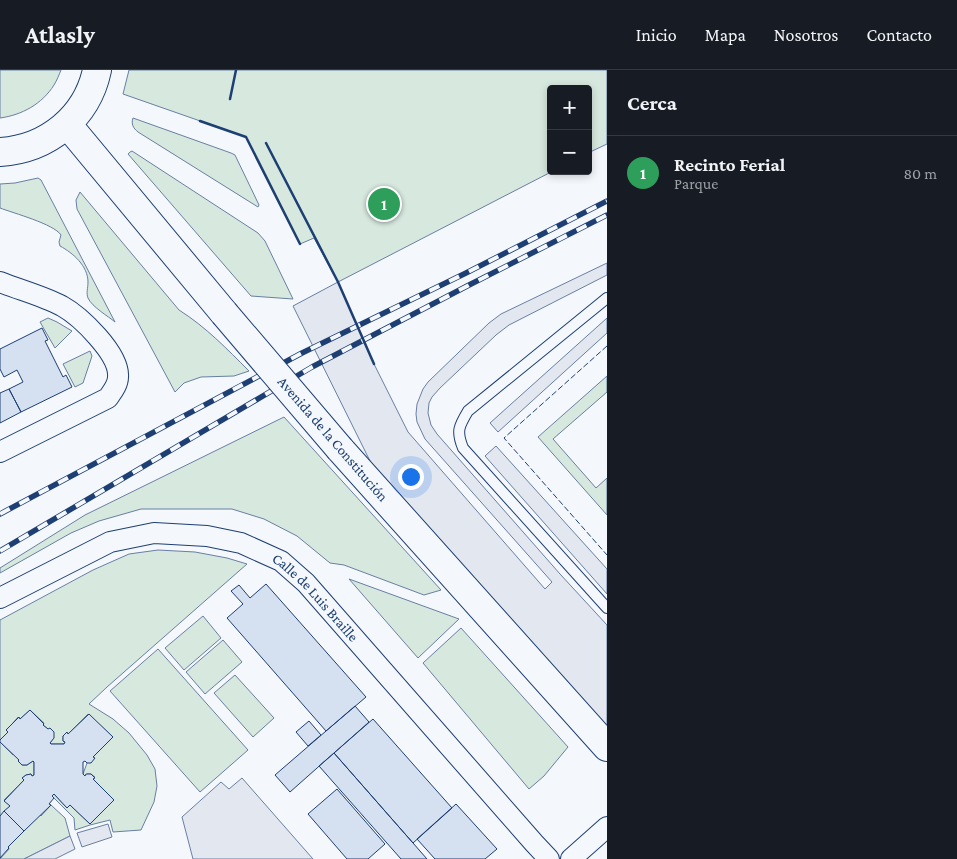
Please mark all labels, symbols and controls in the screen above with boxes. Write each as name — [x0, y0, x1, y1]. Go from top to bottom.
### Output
text: Atlasly — [25, 21, 95, 48]
text: Inicio — [636, 25, 677, 45]
text: Mapa — [705, 25, 746, 45]
text: Nosotros — [774, 25, 838, 45]
text: Contacto — [866, 25, 932, 45]
map controls — [547, 85, 592, 175]
button: + — [547, 85, 592, 130]
text: Cerca — [627, 91, 677, 115]
button: − — [547, 130, 592, 175]
text: Recinto Ferial — [674, 154, 785, 175]
text: 1 — [640, 165, 646, 182]
text: 80 m — [903, 165, 937, 182]
text: Parque — [674, 175, 718, 192]
pin: 1 — [368, 185, 400, 223]
street label: Avenida de la Constitución — [275, 373, 391, 505]
your location — [398, 464, 424, 490]
street label: Calle de Luis Braille — [270, 550, 362, 645]

